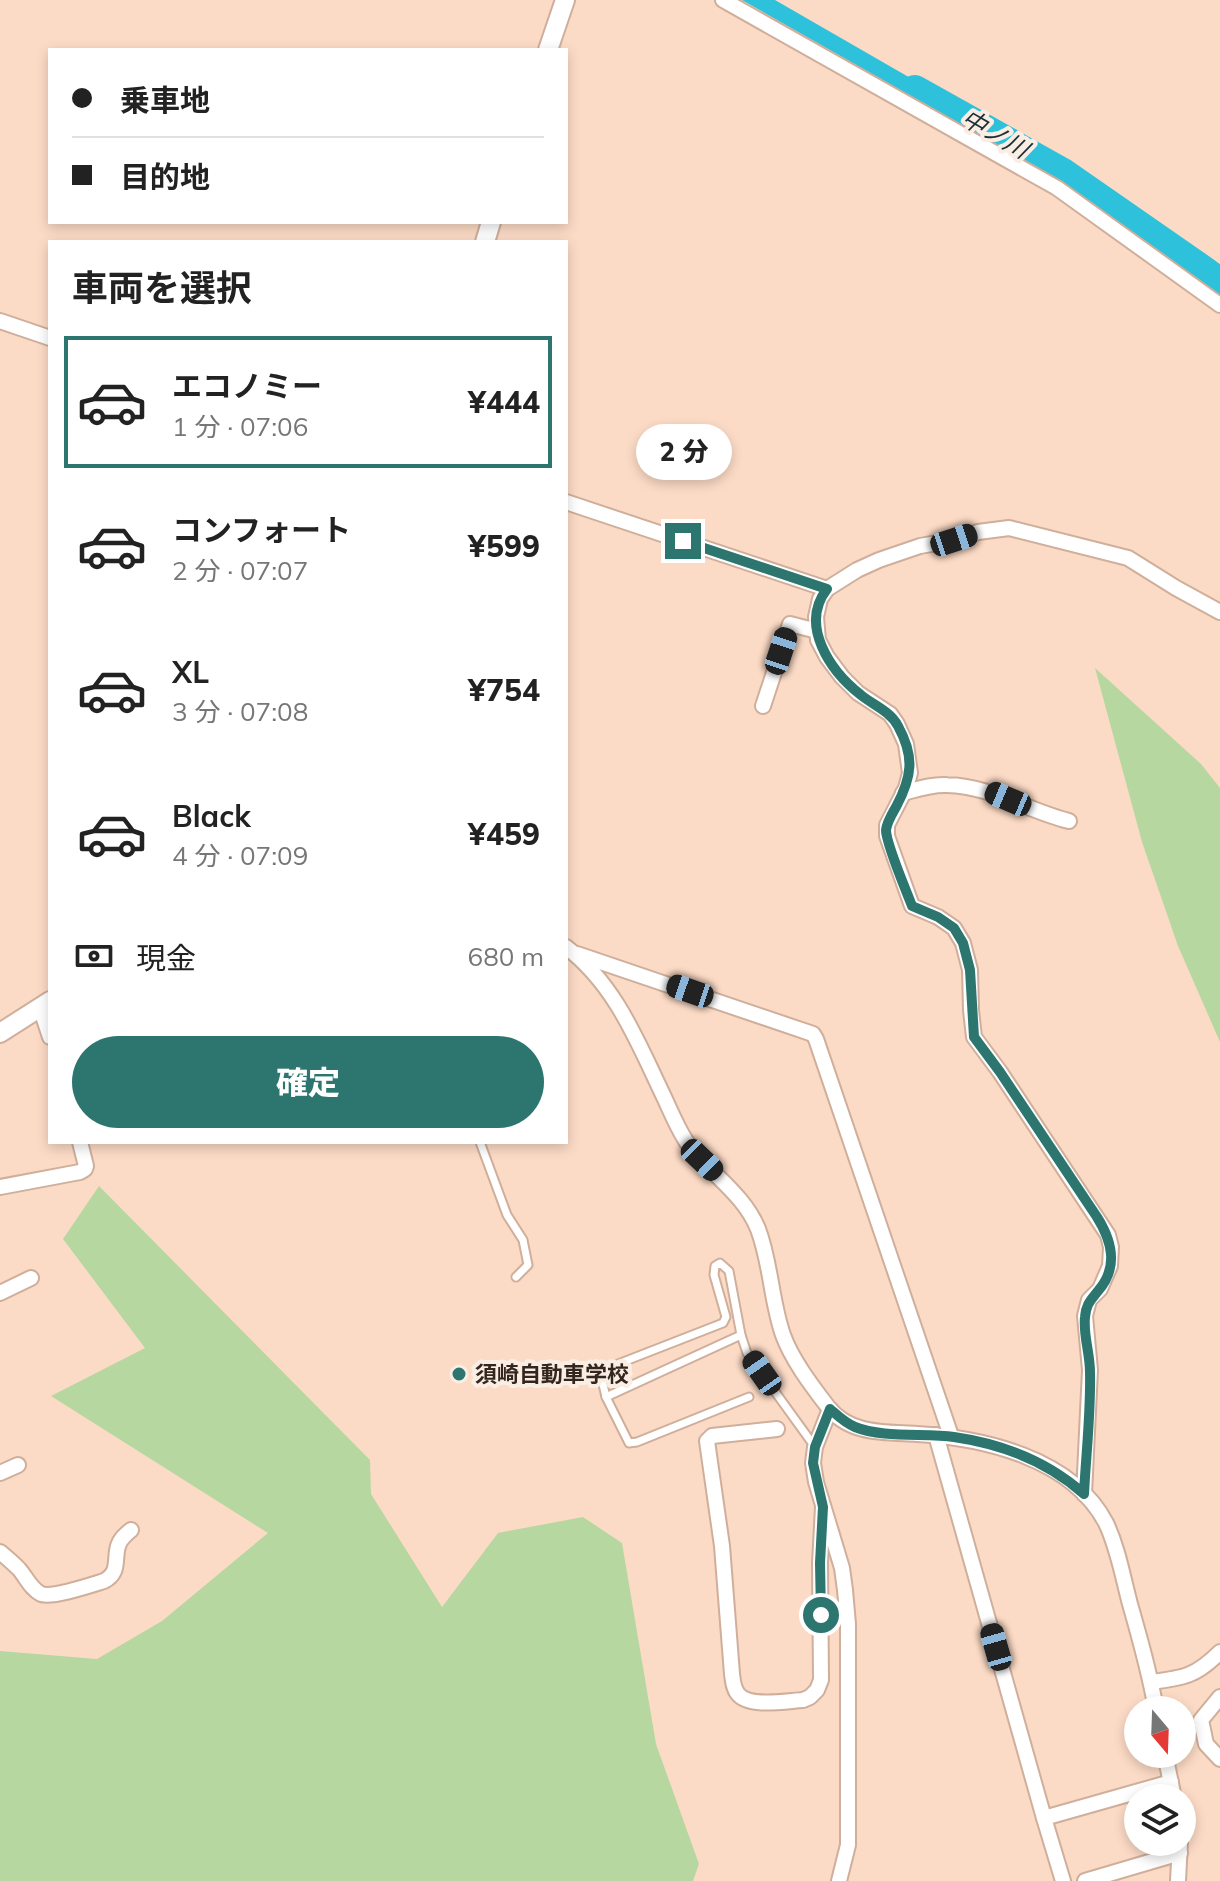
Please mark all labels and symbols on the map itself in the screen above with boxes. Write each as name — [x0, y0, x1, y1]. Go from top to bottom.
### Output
water label: 中ノ川 — [957, 102, 1037, 166]
callout: 2 分 — [635, 425, 731, 481]
car — [927, 521, 981, 559]
route end — [665, 523, 701, 559]
car — [762, 624, 800, 678]
car — [981, 779, 1035, 819]
car — [663, 972, 717, 1010]
car — [676, 1135, 728, 1185]
car — [738, 1346, 786, 1400]
place label: 須崎自動車学校 — [475, 1360, 629, 1388]
marker: 須崎自動車学校 — [450, 1365, 468, 1383]
route start — [803, 1597, 839, 1633]
car — [978, 1621, 1014, 1673]
north arrow — [1124, 1696, 1196, 1768]

